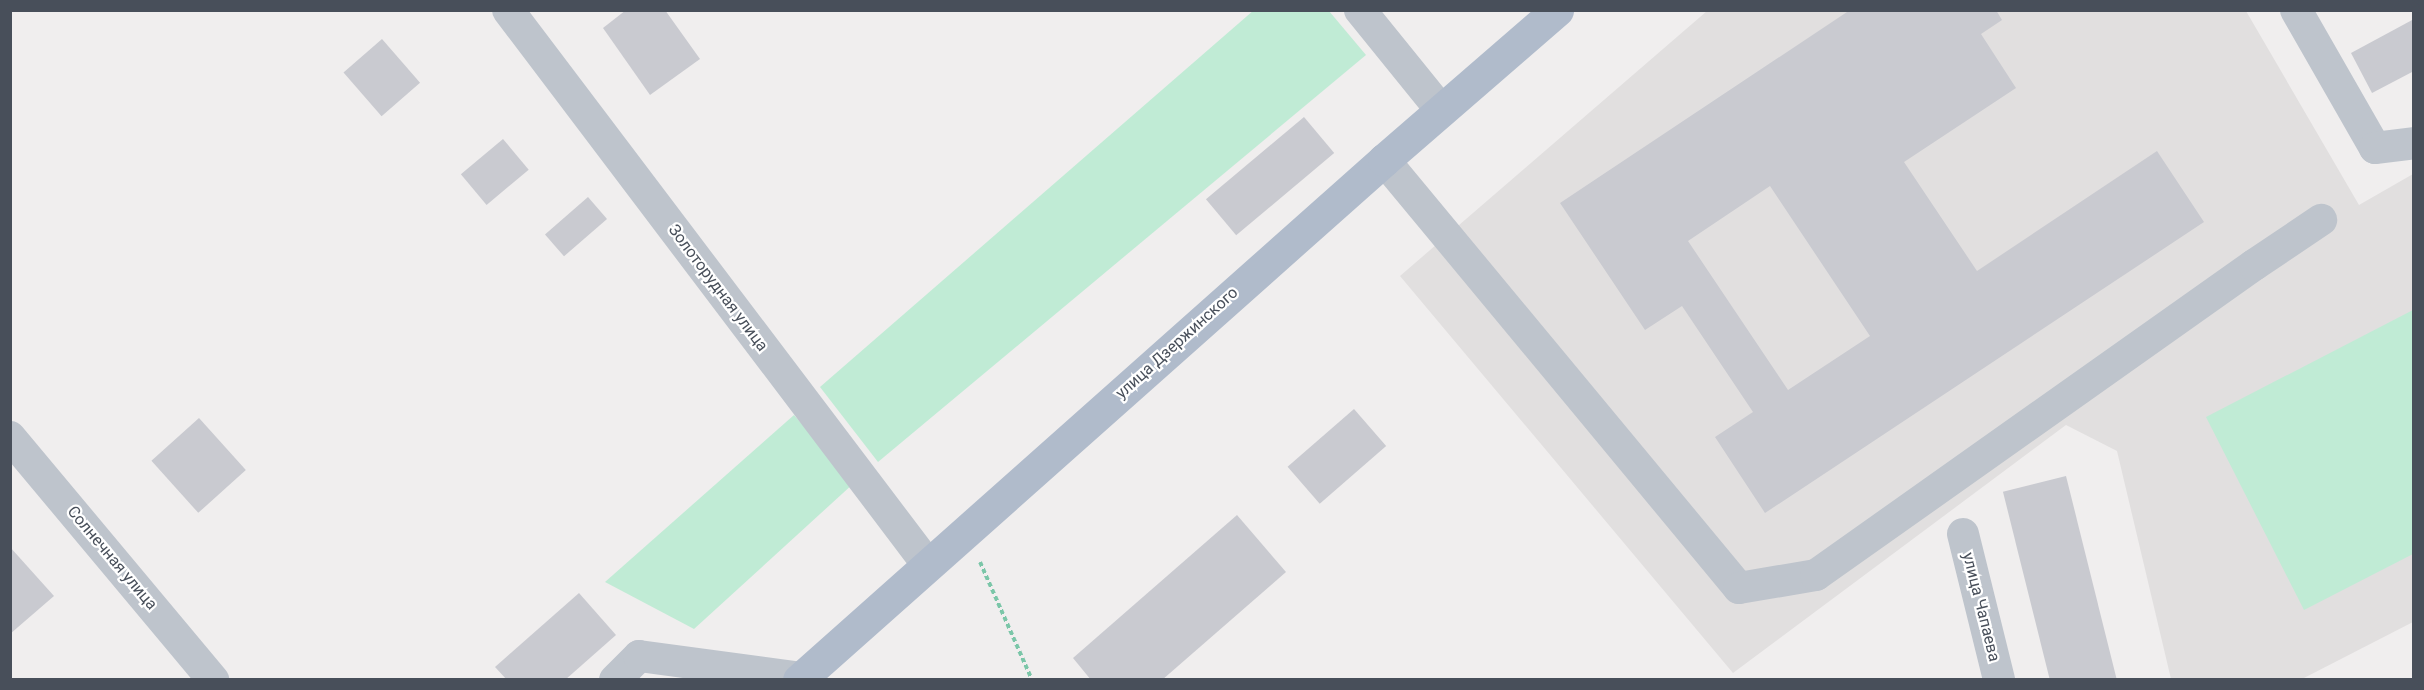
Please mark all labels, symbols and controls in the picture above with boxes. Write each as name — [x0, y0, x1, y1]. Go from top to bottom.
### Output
street label: Золоторудная улица — [664, 221, 772, 355]
street label: улица Дзержинского — [1112, 283, 1242, 403]
street label: Солнечная улица — [63, 502, 161, 614]
street label: улица Чапаева — [1958, 550, 2004, 664]

